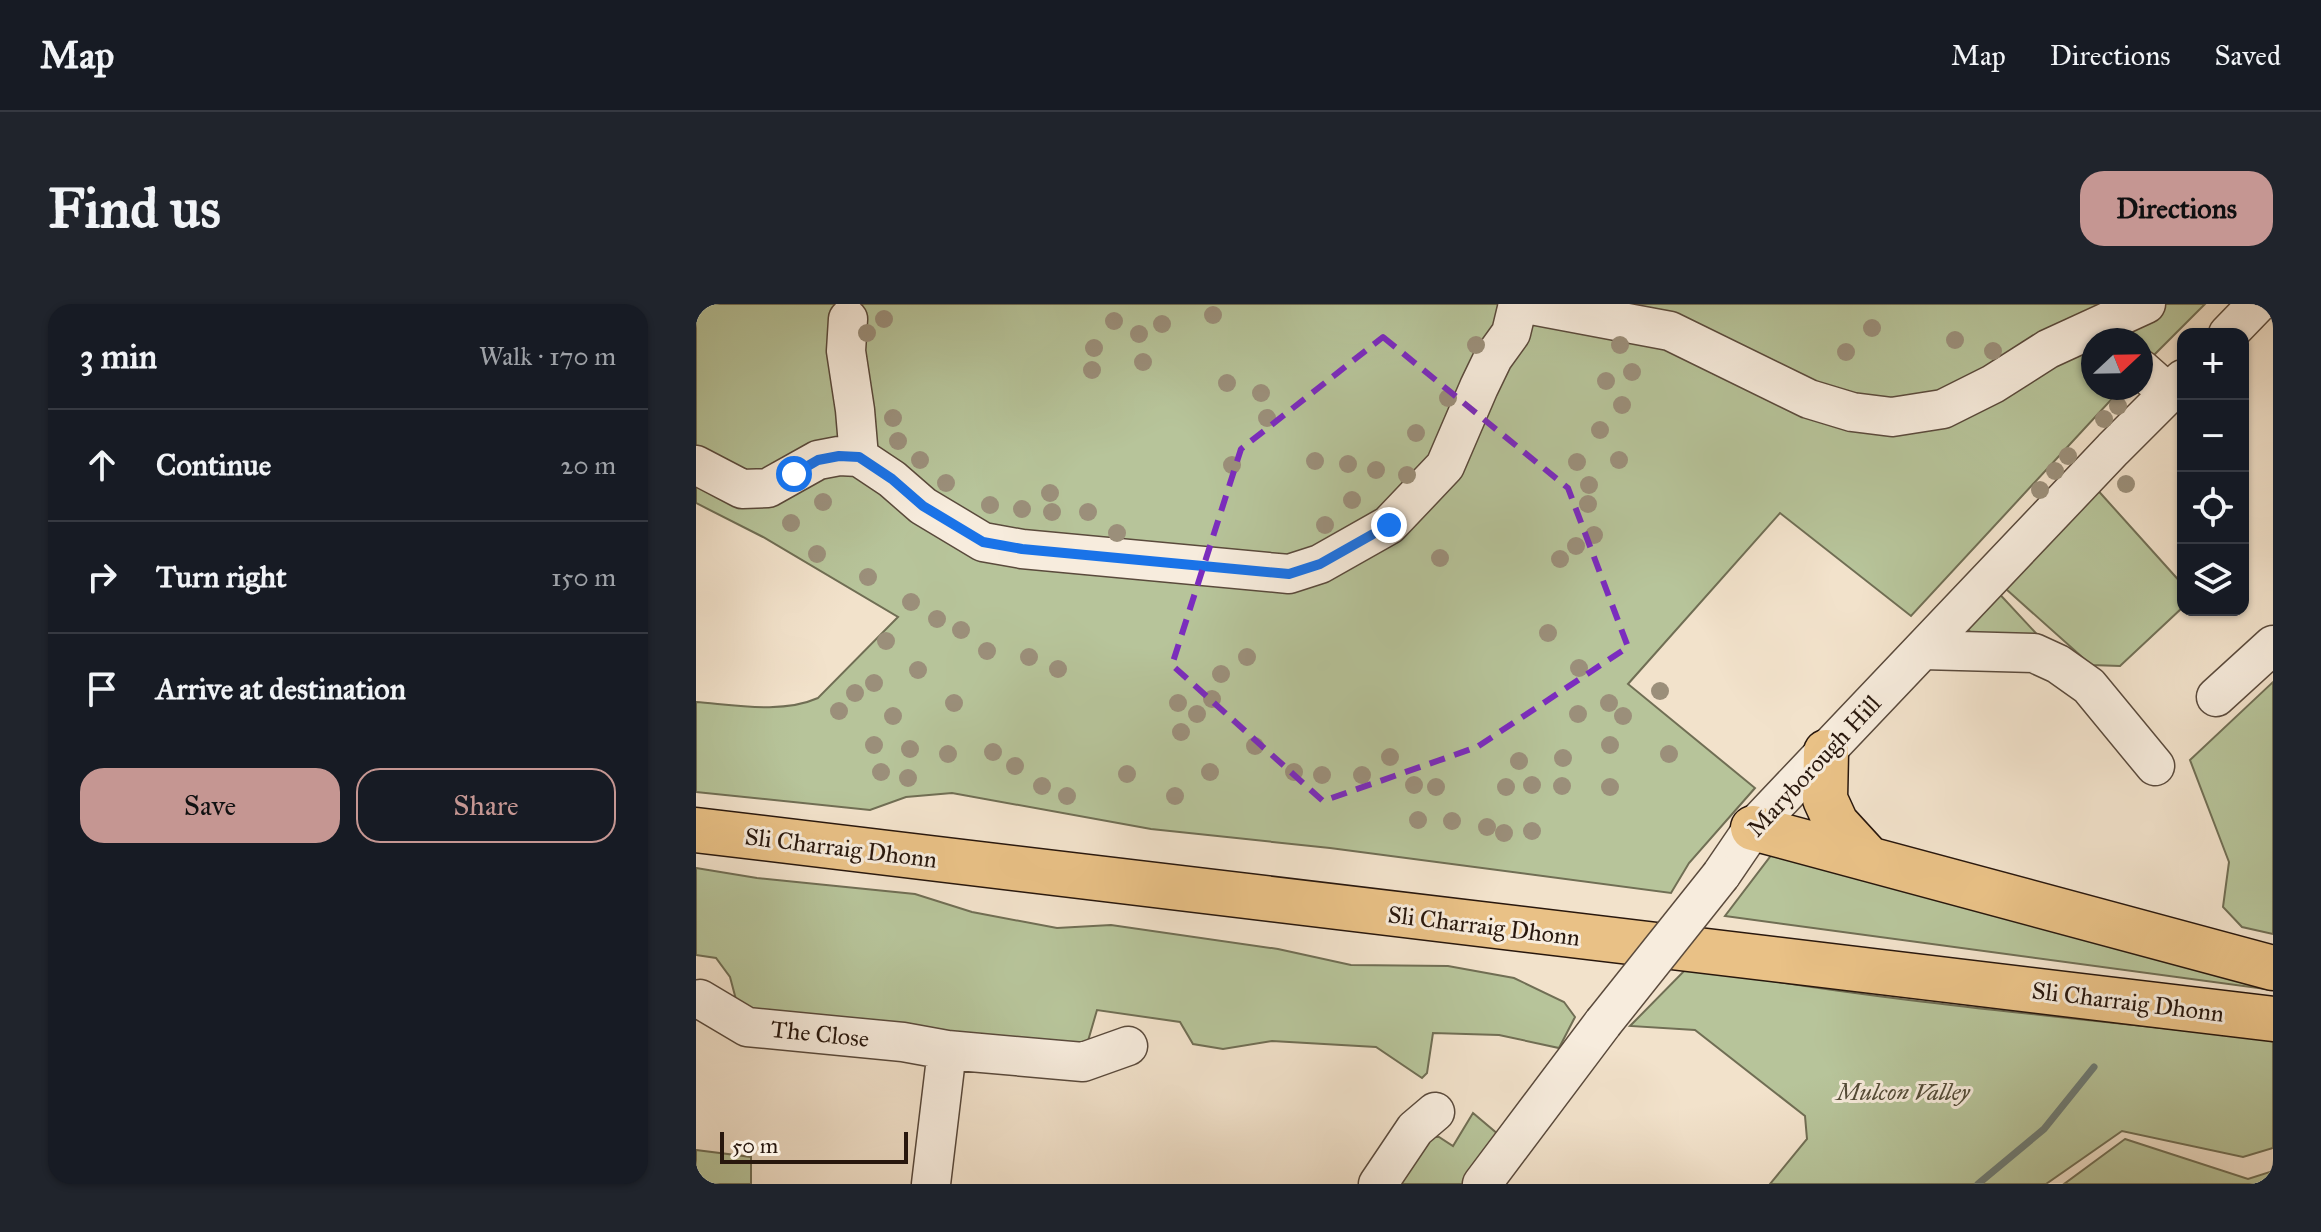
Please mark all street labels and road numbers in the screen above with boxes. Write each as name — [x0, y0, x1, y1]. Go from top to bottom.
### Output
street label: Maryborough Hill — [1741, 688, 1888, 843]
street label: Sli Charraig Dhonn — [743, 821, 939, 875]
street label: Sli Charraig Dhonn — [1386, 899, 1582, 953]
street label: Sli Charraig Dhonn — [2030, 975, 2226, 1029]
street label: The Close — [769, 1014, 871, 1054]

